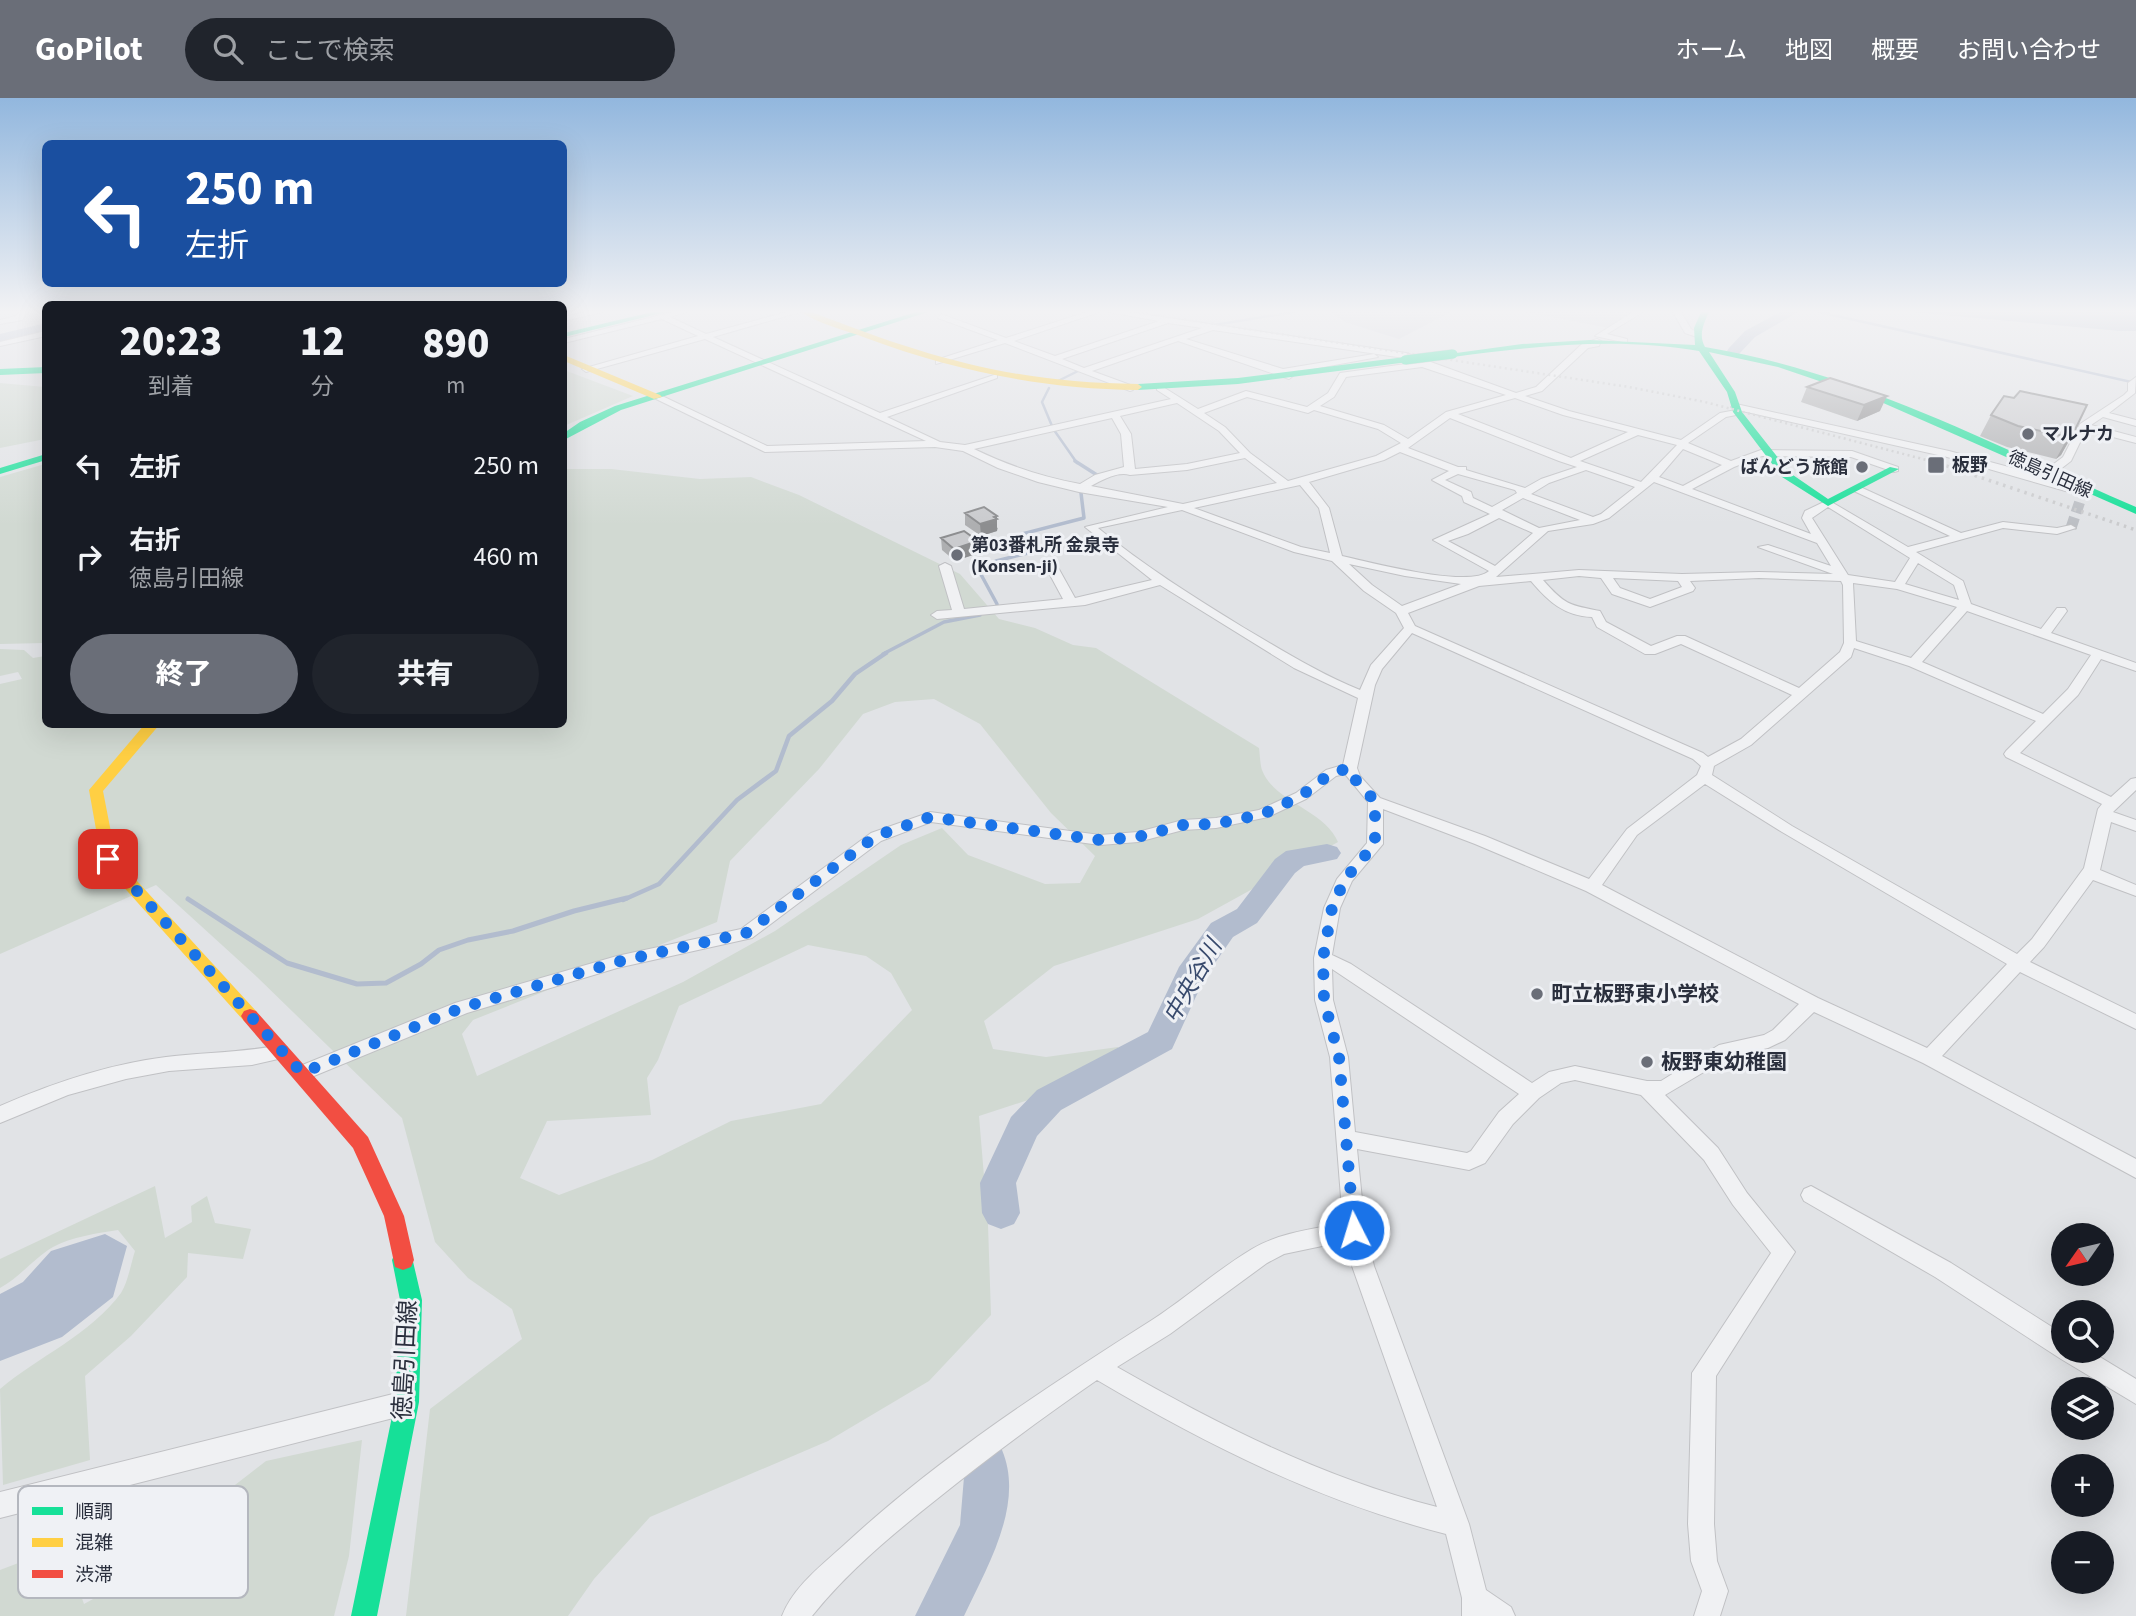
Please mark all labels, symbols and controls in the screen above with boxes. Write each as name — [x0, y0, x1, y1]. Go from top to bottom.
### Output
search box — [185, 18, 675, 81]
text: GoPilot — [35, 26, 143, 73]
icon: search — [209, 30, 247, 68]
text: ここで検索 — [265, 32, 395, 69]
text: ホーム — [1676, 33, 1747, 68]
text: 地図 — [1785, 33, 1833, 68]
text: 概要 — [1871, 33, 1919, 68]
text: お問い合わせ — [1957, 33, 2101, 68]
text: 250 m — [185, 154, 314, 224]
icon: left — [70, 168, 161, 259]
text: 左折 — [185, 223, 249, 269]
text: 20:23 — [120, 312, 222, 372]
text: 12 — [300, 312, 345, 372]
text: 890 — [422, 314, 489, 374]
text: m — [446, 369, 465, 402]
text: 到着 — [148, 370, 194, 403]
text: 分 — [311, 370, 334, 403]
place label: マルナカ — [2042, 422, 2114, 447]
marker: マルナカ — [2020, 426, 2036, 442]
street label: 徳島引田線 — [2004, 445, 2096, 504]
icon: left — [70, 447, 108, 485]
text: 250 m — [473, 447, 539, 484]
text: 左折 — [129, 449, 181, 486]
place label: 板野 — [1952, 453, 1988, 478]
place label: ばんどう旅館 — [1741, 455, 1848, 480]
marker: 板野 — [1926, 455, 1946, 475]
marker: ばんどう旅館 — [1854, 459, 1870, 475]
text: 右折 — [129, 522, 181, 559]
place label: 第03番札所 金泉寺 (Konsen-ji) — [971, 533, 1120, 579]
icon: right — [70, 538, 108, 576]
text: 460 m — [473, 538, 539, 575]
marker: 第03番札所 金泉寺 (Konsen-ji) — [949, 547, 965, 563]
text: 徳島引田線 — [129, 562, 244, 595]
button: 終了 — [70, 634, 298, 714]
button: 共有 — [312, 634, 539, 714]
pin — [78, 829, 138, 889]
icon: arrive — [89, 840, 127, 878]
water label: 中央谷川 — [1155, 931, 1231, 1029]
place label: 町立板野東小学校 — [1551, 979, 1719, 1009]
marker: 町立板野東小学校 — [1529, 986, 1545, 1002]
place label: 板野東幼稚園 — [1661, 1047, 1787, 1077]
marker: 板野東幼稚園 — [1639, 1054, 1655, 1070]
position arrow — [1317, 1193, 1391, 1267]
north arrow — [2051, 1223, 2114, 1286]
map controls — [2051, 1223, 2114, 1594]
street label: 徳島引田線 — [385, 1299, 426, 1421]
button: search — [2051, 1300, 2114, 1363]
button: layers — [2051, 1377, 2114, 1440]
button: + — [2051, 1454, 2114, 1517]
legend — [18, 1486, 248, 1598]
text: 順調 — [75, 1499, 113, 1526]
text: 混雑 — [75, 1530, 113, 1557]
button: − — [2051, 1531, 2114, 1594]
text: 渋滞 — [75, 1562, 113, 1589]

